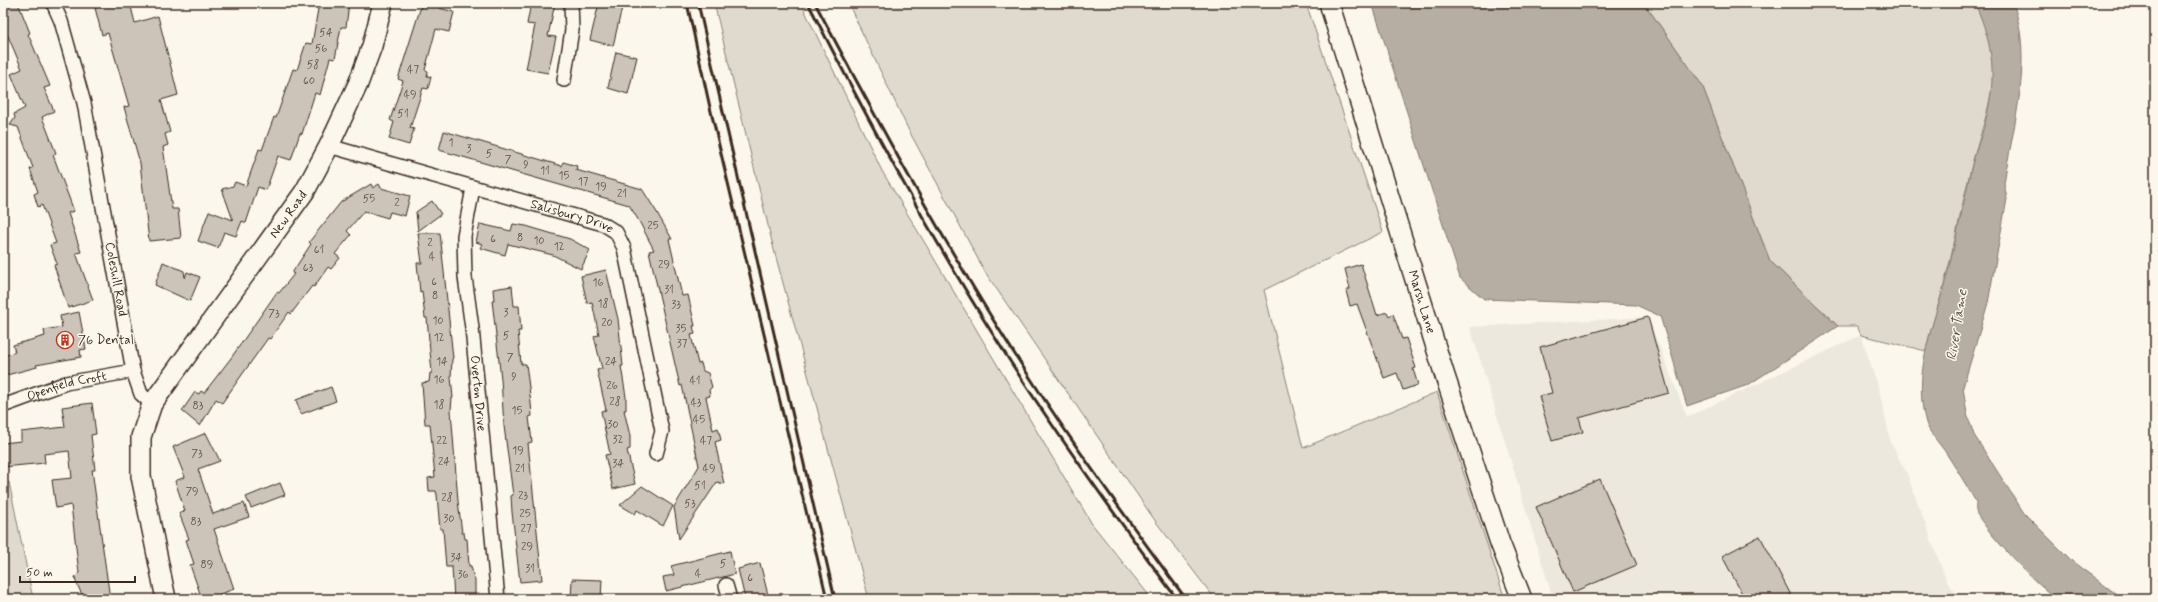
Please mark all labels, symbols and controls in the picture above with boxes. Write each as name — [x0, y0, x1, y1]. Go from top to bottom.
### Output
house number: 54 — [319, 26, 333, 40]
house number: 56 — [315, 42, 327, 56]
house number: 58 — [307, 58, 319, 72]
house number: 47 — [407, 63, 419, 77]
house number: 60 — [303, 74, 315, 88]
house number: 49 — [404, 88, 416, 102]
house number: 51 — [397, 107, 409, 121]
house number: 1 — [449, 136, 454, 150]
house number: 3 — [467, 142, 472, 156]
house number: 5 — [486, 147, 493, 161]
house number: 7 — [505, 153, 512, 167]
house number: 9 — [523, 158, 529, 172]
house number: 11 — [540, 164, 550, 178]
house number: 15 — [559, 169, 570, 183]
house number: 17 — [578, 175, 589, 189]
house number: 19 — [595, 180, 607, 194]
street label: New Road — [265, 187, 311, 241]
house number: 21 — [617, 187, 627, 201]
house number: 55 — [363, 192, 375, 206]
street label: Salisbury Drive — [529, 195, 617, 237]
house number: 2 — [394, 196, 400, 210]
house number: 25 — [647, 219, 659, 233]
house number: 8 — [517, 231, 523, 245]
house number: 6 — [490, 232, 496, 246]
house number: 10 — [533, 234, 545, 248]
house number: 2 — [427, 236, 433, 250]
house number: 12 — [554, 240, 565, 254]
street label: Coleshill Road — [101, 241, 131, 318]
house number: 61 — [314, 243, 324, 257]
house number: 4 — [429, 250, 436, 264]
house number: 29 — [658, 258, 670, 272]
house number: 63 — [303, 261, 313, 275]
street label: Marsh Lane — [1404, 268, 1440, 336]
house number: 6 — [431, 275, 437, 289]
house number: 16 — [593, 276, 604, 290]
house number: 31 — [664, 283, 674, 297]
water label: River Tame — [1943, 287, 1972, 362]
house number: 8 — [432, 289, 438, 303]
house number: 18 — [598, 297, 608, 311]
house number: 33 — [671, 298, 681, 312]
house number: 3 — [504, 306, 509, 320]
house number: 73 — [268, 307, 280, 321]
house number: 10 — [432, 314, 444, 328]
house number: 20 — [601, 316, 613, 330]
house number: 35 — [676, 322, 687, 336]
house number: 5 — [503, 329, 510, 343]
building icon: 76 Dental — [55, 330, 75, 350]
house number: 12 — [434, 331, 445, 345]
place label: 76 Dental — [78, 332, 134, 349]
house number: 37 — [677, 337, 688, 351]
house number: 7 — [507, 351, 514, 365]
house number: 14 — [436, 355, 448, 369]
street label: Overton Drive — [466, 355, 490, 432]
house number: 24 — [605, 355, 617, 369]
street label: Openfield Croft — [25, 367, 108, 405]
house number: 9 — [511, 370, 517, 384]
house number: 16 — [434, 373, 445, 387]
house number: 41 — [689, 374, 701, 388]
house number: 26 — [606, 379, 618, 393]
house number: 28 — [609, 395, 621, 409]
house number: 43 — [690, 396, 702, 410]
house number: 18 — [434, 398, 444, 412]
house number: 83 — [193, 399, 204, 413]
house number: 15 — [512, 404, 523, 418]
house number: 45 — [693, 413, 705, 427]
house number: 30 — [607, 418, 619, 432]
house number: 32 — [613, 433, 624, 447]
house number: 22 — [436, 434, 448, 448]
house number: 47 — [700, 434, 712, 448]
house number: 19 — [512, 444, 524, 458]
house number: 73 — [191, 447, 203, 461]
house number: 24 — [438, 455, 450, 469]
house number: 34 — [612, 457, 624, 471]
house number: 21 — [515, 462, 525, 476]
house number: 49 — [703, 462, 715, 476]
house number: 51 — [694, 479, 706, 493]
house number: 79 — [185, 485, 199, 499]
house number: 23 — [518, 489, 528, 503]
house number: 28 — [441, 491, 453, 505]
house number: 53 — [684, 497, 696, 511]
house number: 25 — [519, 507, 531, 521]
house number: 30 — [443, 512, 455, 526]
house number: 83 — [191, 515, 202, 529]
house number: 27 — [521, 522, 532, 536]
house number: 29 — [521, 540, 533, 554]
house number: 34 — [450, 551, 462, 565]
house number: 5 — [720, 557, 727, 571]
scale bar — [20, 558, 135, 584]
house number: 89 — [201, 558, 213, 572]
house number: 31 — [525, 562, 535, 576]
text: 50 m — [26, 565, 53, 581]
house number: 4 — [695, 567, 702, 581]
house number: 36 — [457, 568, 469, 582]
house number: 6 — [747, 571, 753, 585]

